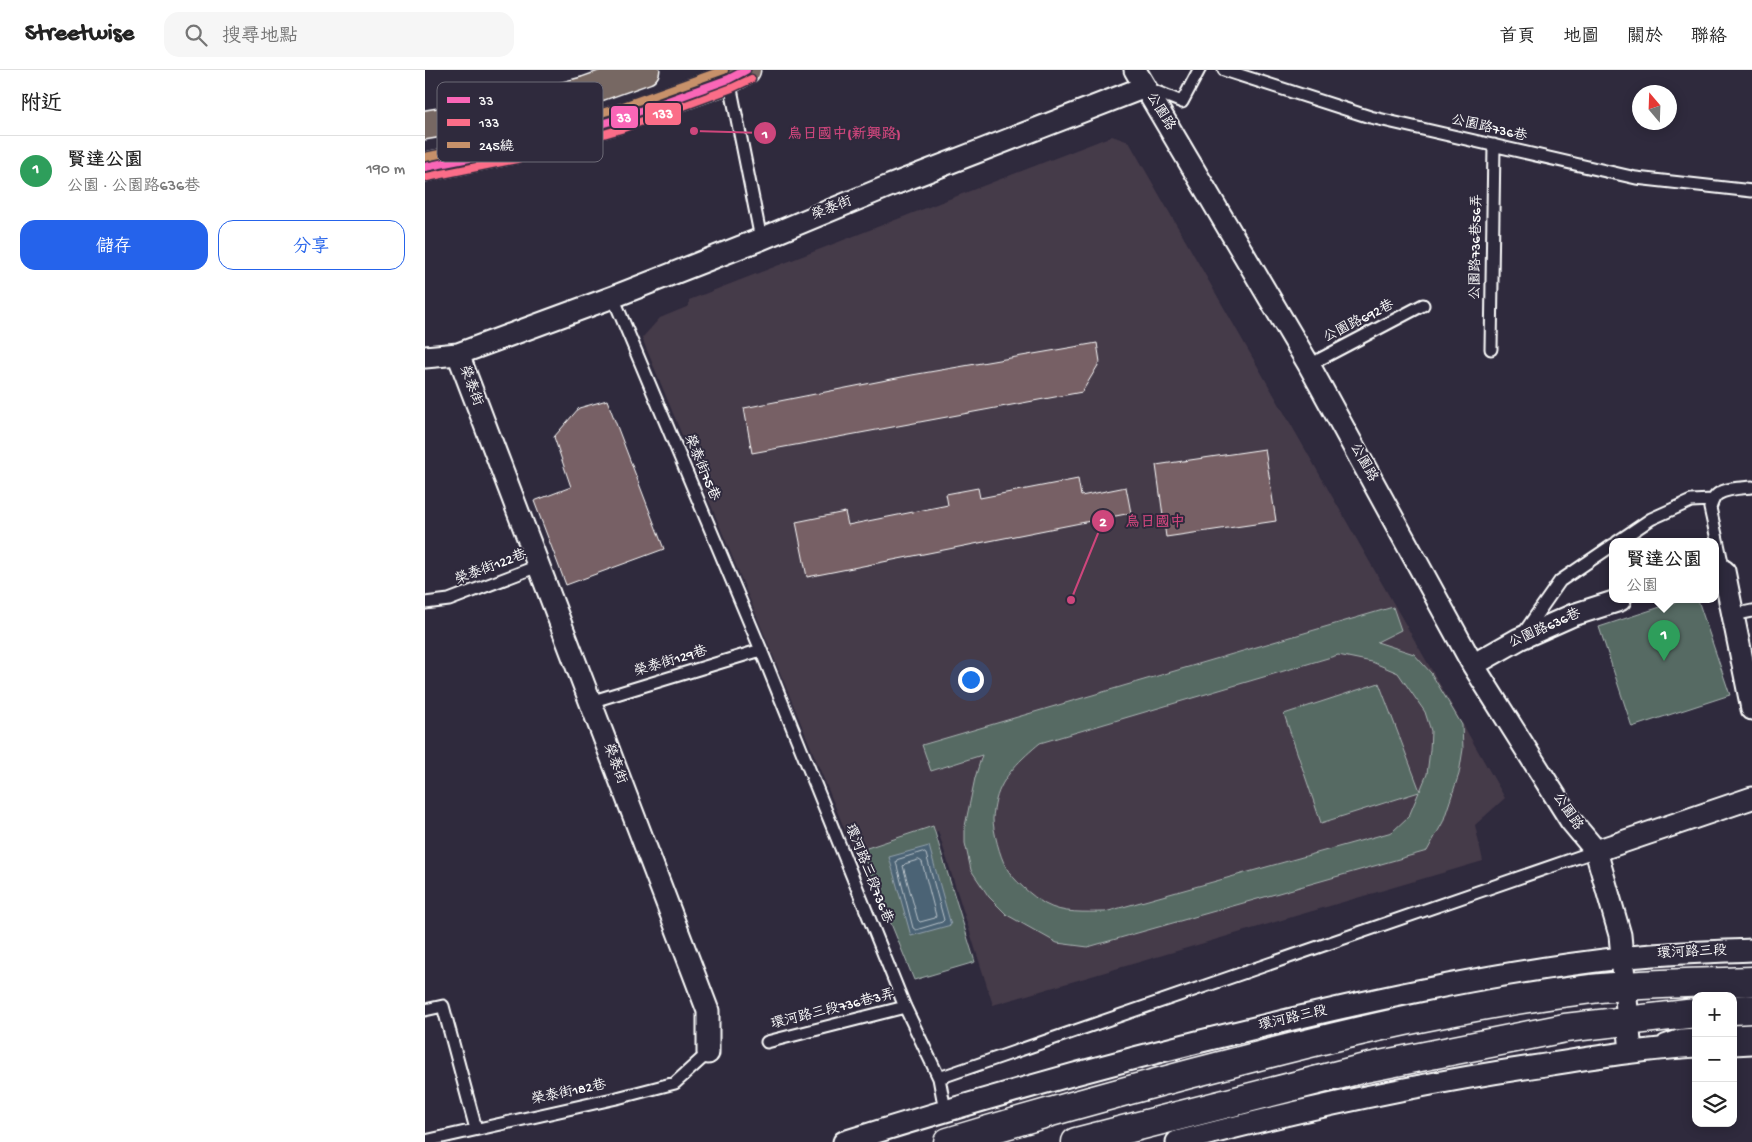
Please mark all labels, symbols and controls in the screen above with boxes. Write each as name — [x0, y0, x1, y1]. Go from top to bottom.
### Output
search box — [164, 12, 514, 57]
text: Streetwise — [25, 20, 134, 49]
icon: search — [182, 21, 210, 49]
text: 搜尋地點 — [222, 26, 298, 49]
text: 首頁 — [1499, 27, 1535, 48]
text: 地圖 — [1563, 27, 1599, 48]
text: 關於 — [1627, 27, 1663, 48]
text: 聯絡 — [1691, 27, 1727, 48]
legend — [437, 82, 603, 162]
north arrow — [1632, 85, 1677, 130]
street label: 公園路 — [1142, 89, 1179, 134]
text: 附近 — [20, 93, 62, 118]
text: 33 — [478, 94, 494, 111]
line badge: 133 — [644, 102, 682, 126]
line badge: 33 — [610, 105, 639, 129]
text: 133 — [652, 107, 673, 124]
text: 33 — [616, 111, 631, 128]
street label: 公園路736巷 — [1449, 111, 1530, 146]
text: 133 — [478, 116, 499, 133]
callout: 烏日國中(新興路) — [752, 118, 911, 148]
text: 1 — [761, 126, 768, 144]
text: 烏日國中(新興路) — [787, 126, 901, 144]
text: 245繞 — [479, 139, 514, 156]
text: 賢達公園 — [67, 150, 143, 173]
text: 1 — [33, 161, 39, 180]
text: 190 m — [366, 161, 405, 180]
text: 公園 · 公園路636巷 — [67, 178, 200, 197]
street label: 榮泰街 — [809, 192, 855, 225]
street label: 公園路736巷56弄 — [1467, 194, 1486, 300]
button: 儲存 — [20, 220, 208, 270]
button: 分享 — [218, 220, 405, 270]
street label: 公園路692巷 — [1320, 296, 1398, 347]
street label: 榮泰街 — [455, 363, 486, 409]
street label: 榮泰街75巷 — [679, 432, 724, 505]
street label: 公園路 — [1345, 440, 1381, 485]
callout: 烏日國中 — [1090, 506, 1195, 536]
text: 2 — [1099, 514, 1107, 532]
text: 烏日國中 — [1125, 514, 1185, 532]
popup — [1609, 538, 1719, 603]
street label: 榮泰街122巷 — [452, 545, 530, 589]
text: 賢達公園 — [1626, 550, 1702, 573]
text: 公園 — [1626, 578, 1658, 597]
street label: 公園路636巷 — [1506, 604, 1585, 653]
pin: 1 — [1648, 620, 1680, 661]
street label: 榮泰街129巷 — [632, 642, 711, 681]
your location — [958, 667, 984, 693]
street label: 榮泰街 — [599, 741, 630, 787]
street label: 公園路 — [1548, 789, 1587, 834]
street label: 環河路三段736巷 — [840, 821, 897, 927]
street label: 環河路三段 — [1657, 942, 1727, 963]
street label: 環河路三段736巷3弄 — [769, 985, 897, 1034]
map controls — [1692, 992, 1737, 1127]
button: + — [1692, 992, 1737, 1037]
street label: 環河路三段 — [1257, 1002, 1329, 1035]
button: − — [1692, 1037, 1737, 1082]
street label: 榮泰街182巷 — [530, 1076, 609, 1109]
button: layers — [1692, 1082, 1737, 1127]

